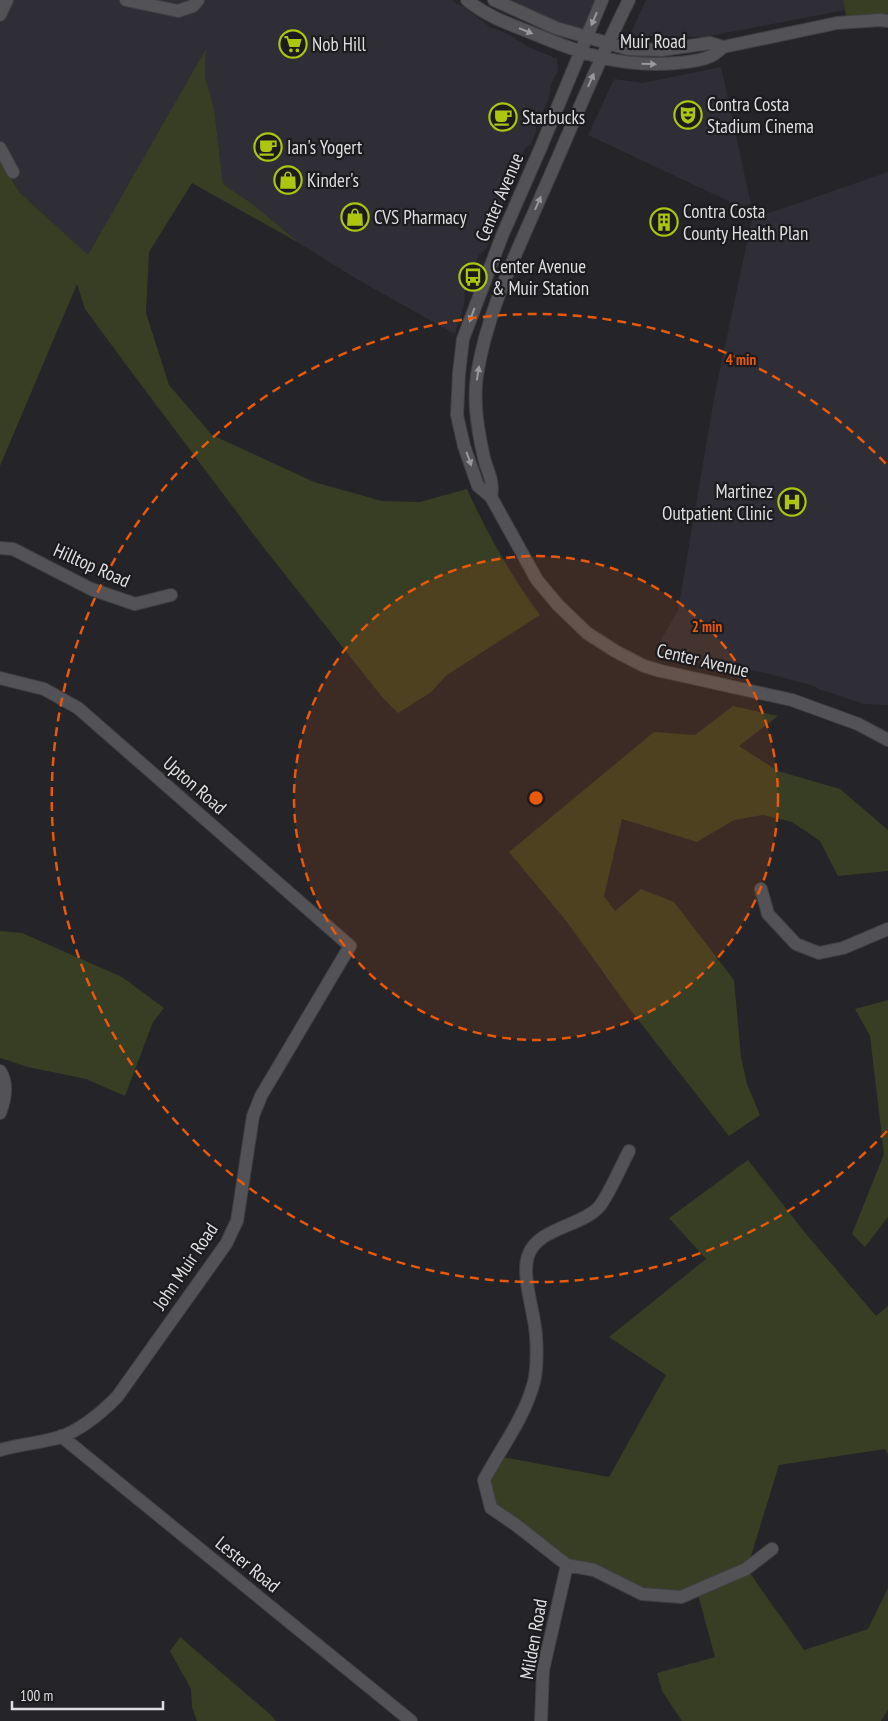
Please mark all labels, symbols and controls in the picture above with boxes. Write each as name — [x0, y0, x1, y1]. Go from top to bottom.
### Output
one-way arrow — [590, 12, 598, 26]
one-way arrow — [519, 27, 534, 35]
supermarket icon: Nob Hill — [278, 29, 308, 59]
street label: Muir Road — [620, 29, 686, 53]
place label: Nob Hill — [312, 32, 366, 56]
one-way arrow — [641, 60, 657, 68]
one-way arrow — [587, 73, 595, 87]
place label: Contra Costa Stadium Cinema — [707, 92, 814, 138]
theatre icon: Contra Costa Stadium Cinema — [673, 100, 703, 130]
cafe icon: Starbucks — [488, 102, 518, 132]
place label: Starbucks — [522, 105, 585, 129]
cafe icon: Ian's Yogert — [253, 132, 283, 162]
place label: Ian's Yogert — [287, 135, 363, 159]
street label: Center Avenue — [470, 149, 528, 245]
shop icon: Kinder's — [273, 165, 303, 195]
place label: Kinder's — [307, 168, 359, 192]
one-way arrow — [535, 196, 543, 210]
place label: Contra Costa County Health Plan — [683, 199, 808, 245]
shop icon: CVS Pharmacy — [340, 202, 370, 232]
place label: CVS Pharmacy — [374, 205, 467, 229]
building icon: Contra Costa County Health Plan — [649, 207, 679, 237]
place label: Center Avenue & Muir Station — [492, 254, 589, 300]
bus stop icon: Center Avenue & Muir Station — [458, 262, 488, 292]
one-way arrow — [468, 308, 476, 323]
text: 4 min — [726, 350, 756, 369]
one-way arrow — [474, 365, 482, 381]
one-way arrow — [465, 452, 473, 467]
place label: Martinez Outpatient Clinic — [662, 479, 773, 525]
hospital icon: Martinez Outpatient Clinic — [777, 487, 807, 517]
street label: Hilltop Road — [50, 538, 134, 592]
text: 2 min — [692, 617, 722, 636]
street label: Center Avenue — [654, 638, 752, 682]
street label: Upton Road — [158, 751, 232, 819]
centre of rings — [527, 789, 545, 807]
street label: John Muir Road — [147, 1218, 223, 1315]
street label: Lester Road — [211, 1531, 285, 1597]
street label: Milden Road — [514, 1597, 552, 1681]
scale bar — [12, 1678, 164, 1710]
text: 100 m — [20, 1686, 53, 1705]

